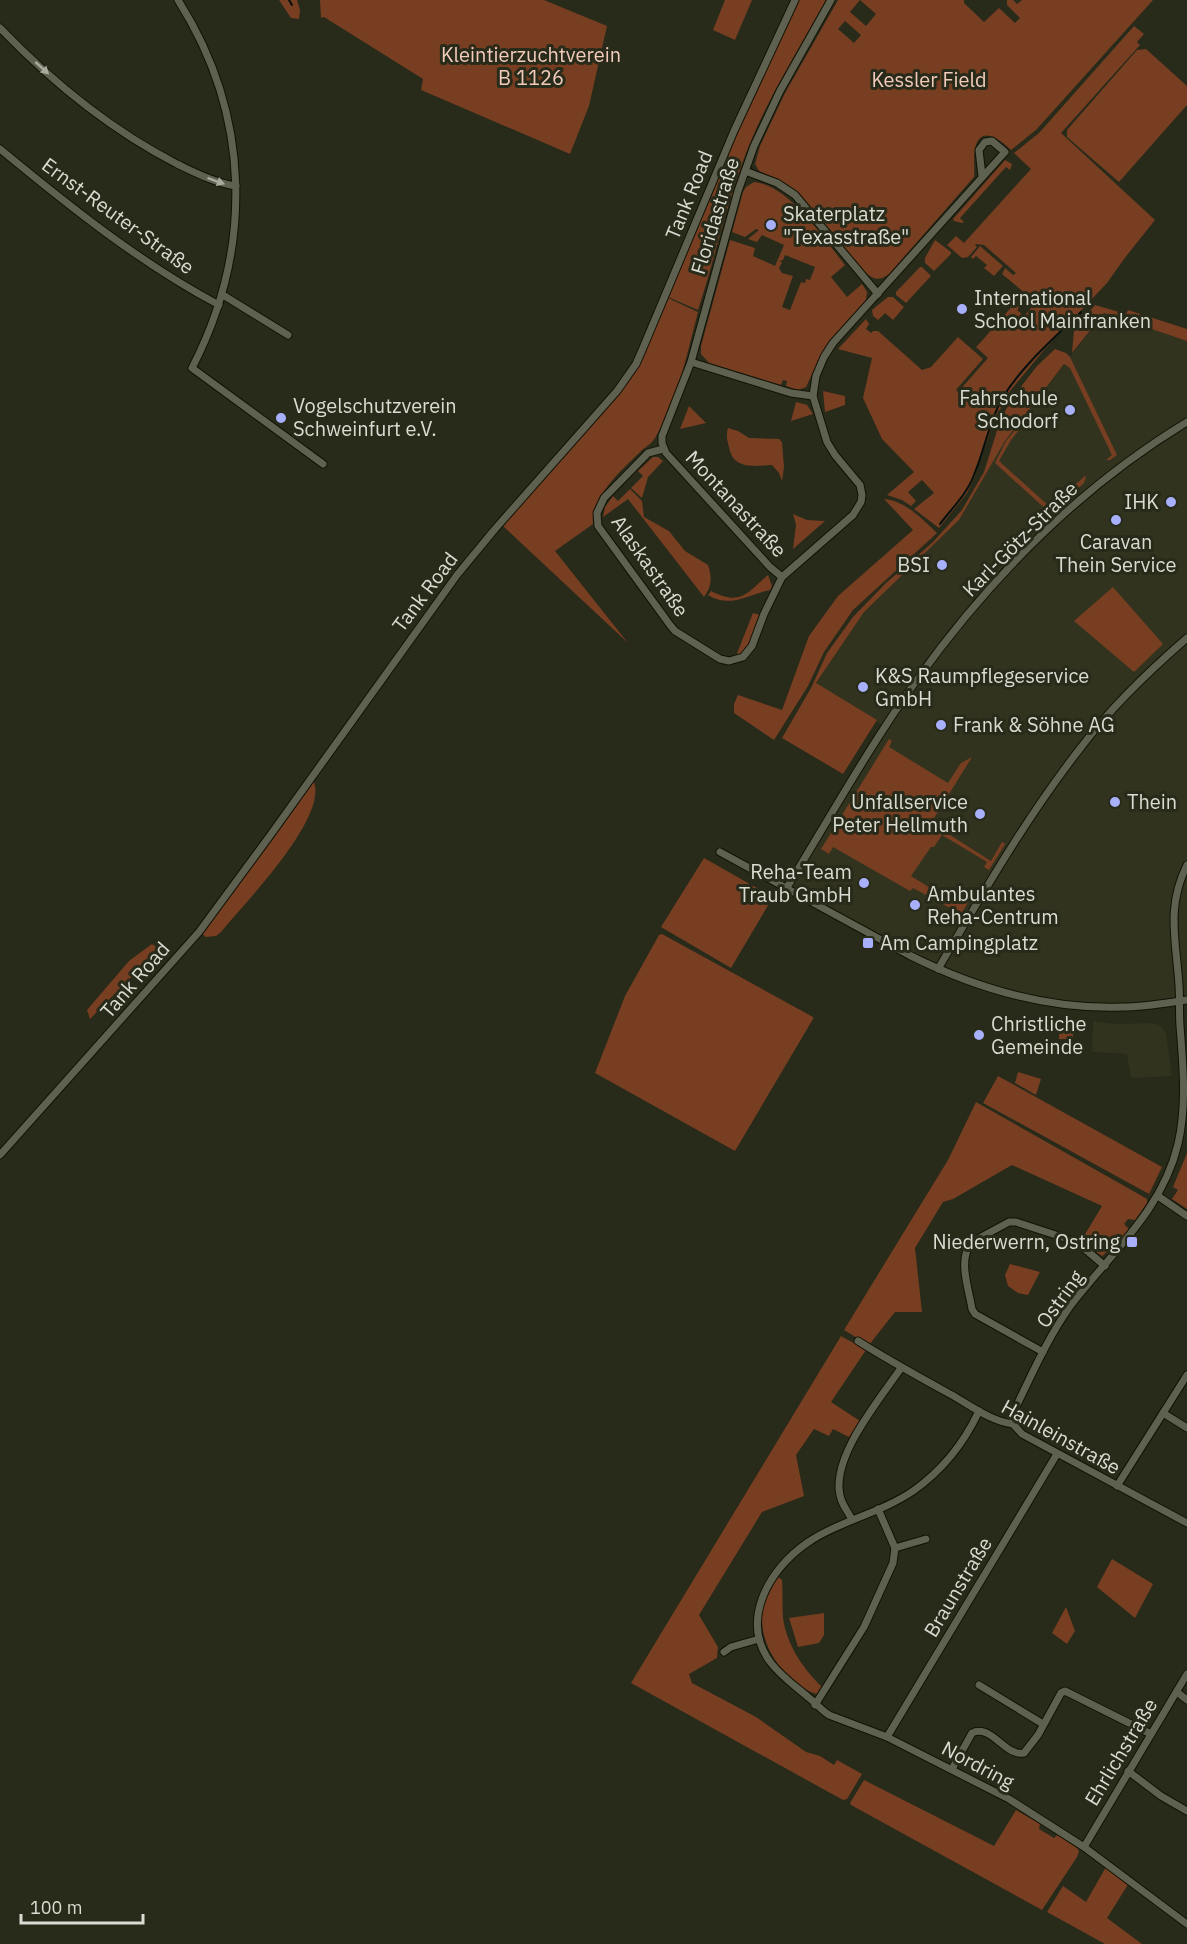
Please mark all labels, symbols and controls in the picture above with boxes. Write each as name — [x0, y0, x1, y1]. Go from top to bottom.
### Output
park label: Kleintierzuchtverein B 1126 — [441, 41, 621, 91]
one-way arrow — [34, 61, 49, 74]
park label: Kessler Field — [871, 66, 987, 93]
street label: Tank Road — [659, 146, 719, 243]
street label: Ernst-Reuter-Straße — [37, 151, 200, 280]
street label: Floridastraße — [684, 154, 745, 278]
one-way arrow — [207, 176, 225, 186]
place label: Skaterplatz "Texasstraße" — [783, 200, 909, 250]
marker: Skaterplatz "Texasstraße" — [764, 218, 778, 232]
place label: International School Mainfranken — [974, 284, 1151, 334]
marker: International School Mainfranken — [955, 302, 969, 316]
place label: Fahrschule Schodorf — [959, 384, 1059, 434]
place label: Vogelschutzverein Schweinfurt e.V. — [293, 392, 457, 442]
marker: Fahrschule Schodorf — [1063, 403, 1077, 417]
marker: Vogelschutzverein Schweinfurt e.V. — [274, 411, 288, 425]
street label: Montanastraße — [680, 444, 793, 563]
street label: Karl-Götz-Straße — [956, 475, 1083, 602]
place label: IHK — [1124, 488, 1159, 515]
marker: IHK — [1164, 495, 1178, 509]
street label: Alaskastraße — [605, 510, 695, 622]
marker: Caravan Thein Service — [1109, 513, 1123, 527]
place label: Caravan Thein Service — [1056, 528, 1176, 578]
street label: Tank Road — [386, 546, 463, 637]
place label: BSI — [897, 551, 930, 578]
marker: BSI — [935, 558, 949, 572]
place label: K&S Raumpflegeservice GmbH — [875, 662, 1089, 712]
marker: K&S Raumpflegeservice GmbH — [856, 680, 870, 694]
place label: Frank & Söhne AG — [953, 711, 1115, 738]
marker: Frank & Söhne AG — [934, 718, 948, 732]
place label: Unfallservice Peter Hellmuth — [832, 788, 968, 838]
place label: Thein — [1127, 788, 1177, 815]
marker: Thein — [1108, 795, 1122, 809]
marker: Unfallservice Peter Hellmuth — [973, 807, 987, 821]
place label: Reha-Team Traub GmbH — [739, 858, 852, 908]
marker: Reha-Team Traub GmbH — [857, 876, 871, 890]
place label: Ambulantes Reha-Centrum — [927, 880, 1059, 930]
marker: Ambulantes Reha-Centrum — [908, 898, 922, 912]
place label: Am Campingplatz — [880, 929, 1038, 956]
street label: Tank Road — [94, 936, 175, 1024]
marker: Am Campingplatz — [861, 936, 875, 950]
place label: Christliche Gemeinde — [991, 1010, 1087, 1060]
marker: Christliche Gemeinde — [972, 1028, 986, 1042]
place label: Niederwerrn, Ostring — [932, 1228, 1120, 1255]
marker: Niederwerrn, Ostring — [1125, 1235, 1139, 1249]
street label: Ostring — [1030, 1264, 1090, 1333]
street label: Hainleinstraße — [997, 1393, 1126, 1480]
street label: Braunstraße — [917, 1532, 998, 1642]
street label: Ehrlichstraße — [1078, 1693, 1163, 1810]
street label: Nordring — [937, 1734, 1020, 1795]
scale bar — [21, 1887, 142, 1925]
text: 100 m — [30, 1896, 82, 1919]

